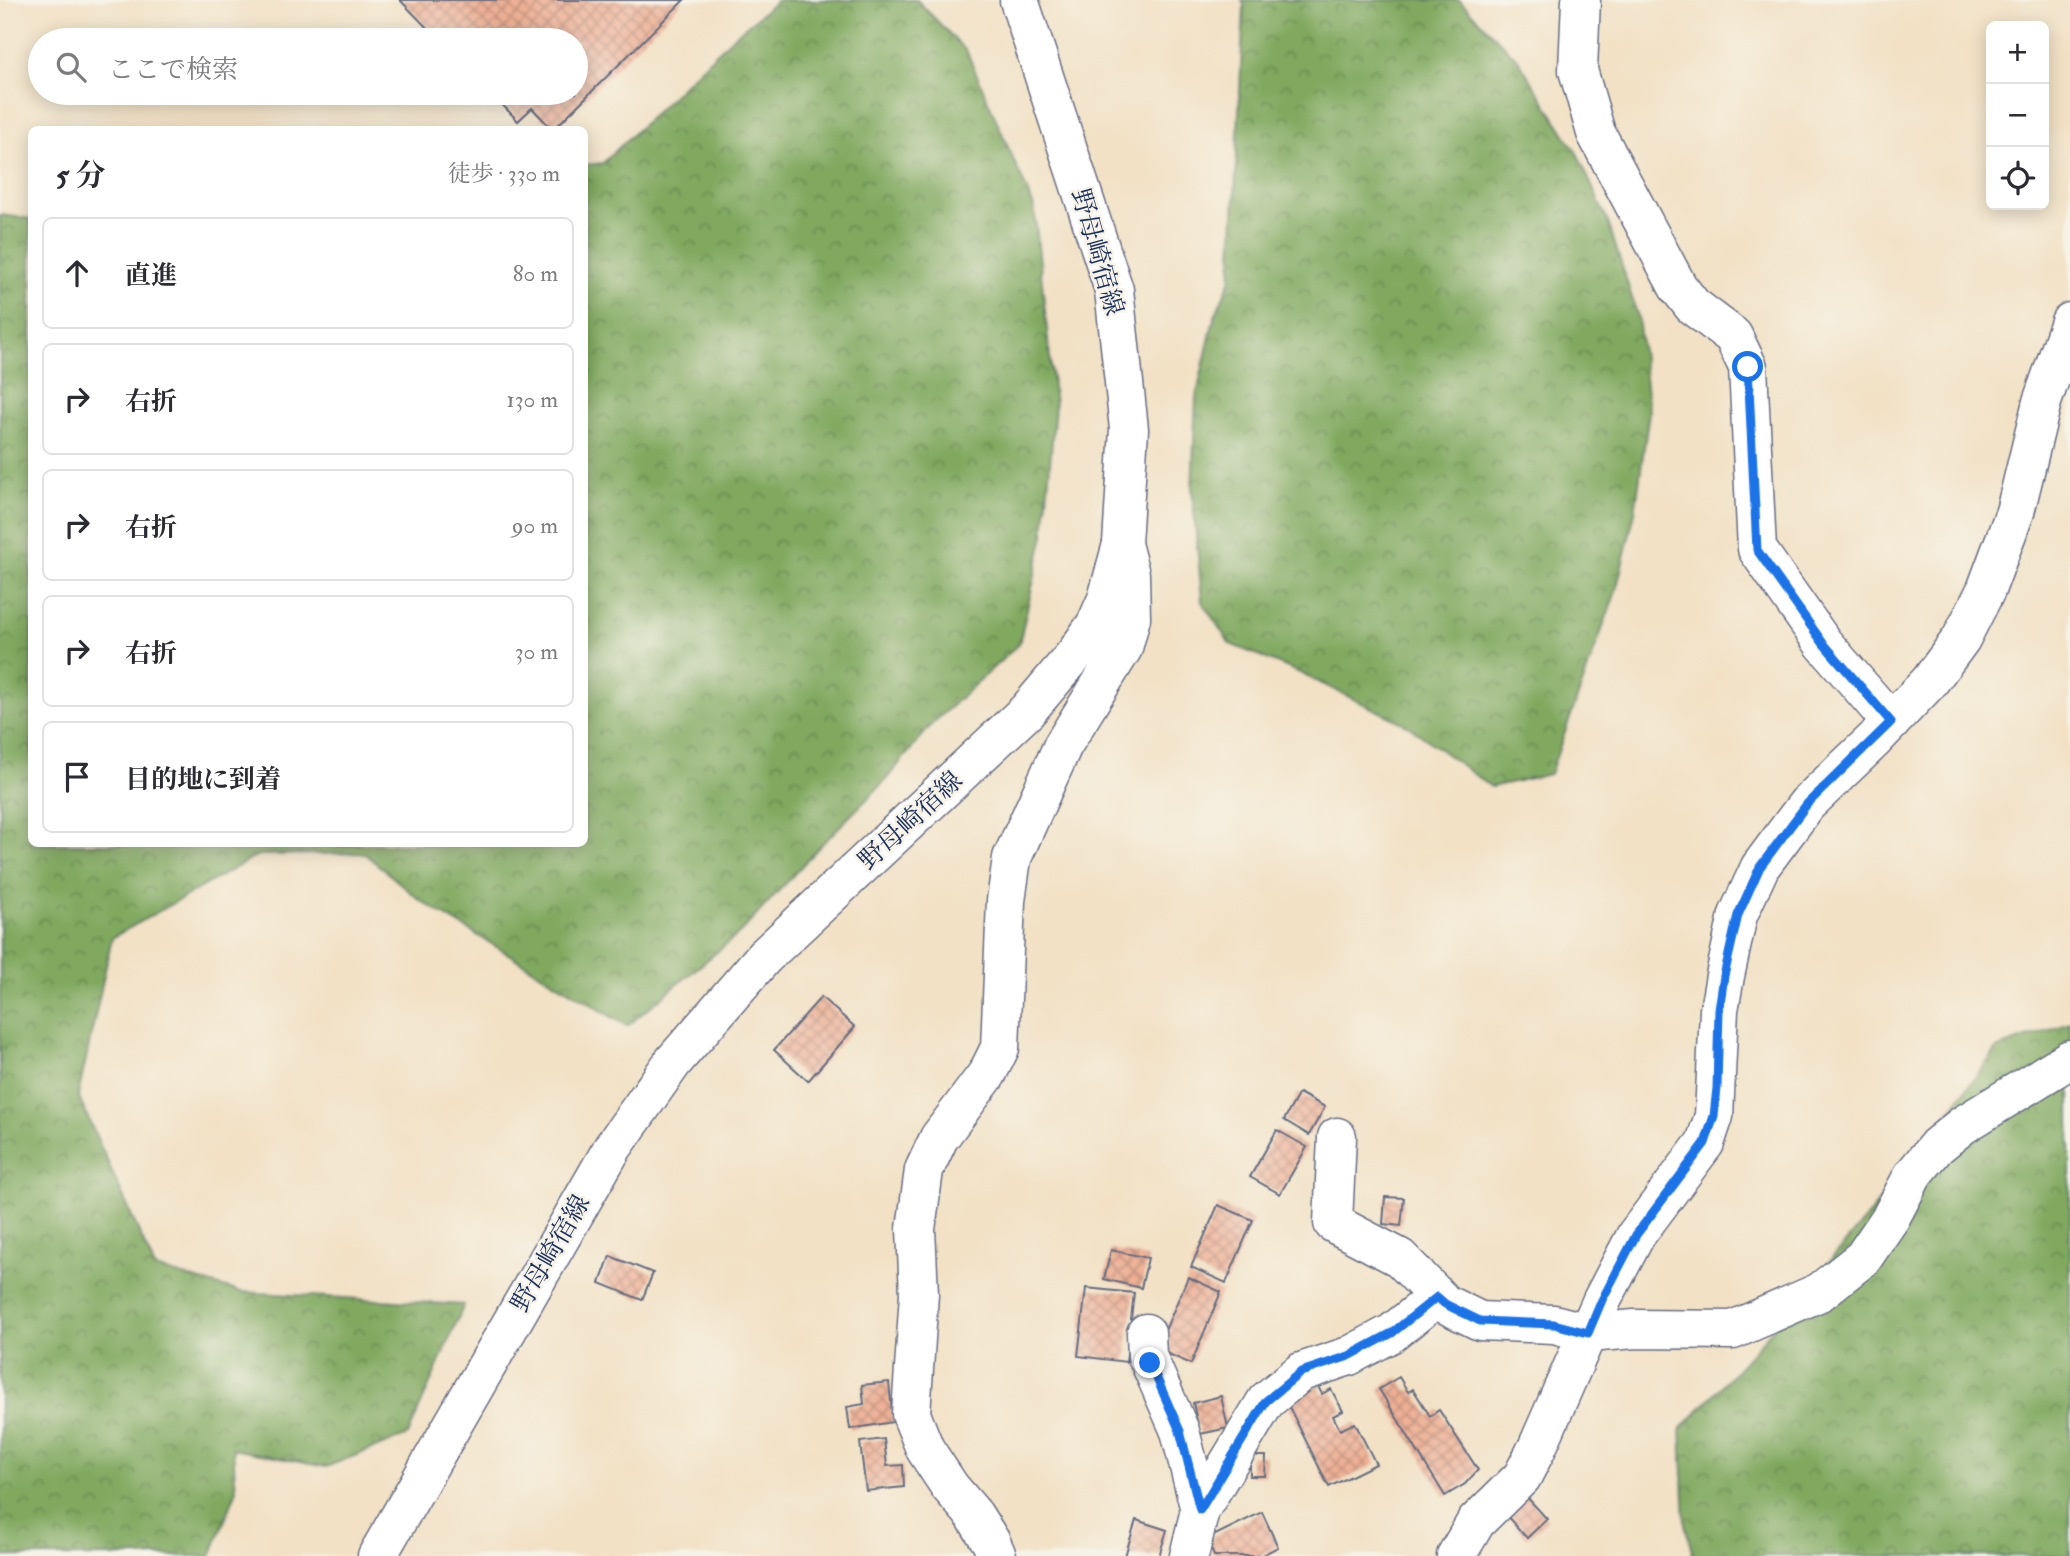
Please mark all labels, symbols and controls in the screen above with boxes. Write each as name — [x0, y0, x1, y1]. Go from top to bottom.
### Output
map controls — [1986, 21, 2049, 210]
button: + — [1986, 21, 2049, 84]
search box — [28, 28, 588, 105]
icon: search — [52, 48, 90, 86]
text: ここで検索 — [108, 54, 238, 86]
button: − — [1986, 84, 2049, 147]
button: locate — [1986, 147, 2049, 210]
text: 5 分 — [56, 157, 106, 194]
text: 徒歩 · 330 m — [448, 159, 560, 188]
street label: 野母崎宿線 — [1064, 185, 1130, 319]
icon: ahead — [58, 254, 96, 292]
text: 80 m — [513, 259, 558, 288]
text: 直進 — [125, 260, 177, 292]
route start — [1732, 351, 1763, 382]
icon: right — [58, 380, 96, 418]
text: 130 m — [506, 385, 558, 414]
text: 右折 — [125, 386, 177, 418]
icon: right — [58, 506, 96, 544]
text: 90 m — [512, 511, 558, 540]
text: 右折 — [125, 512, 177, 544]
icon: right — [58, 632, 96, 670]
text: 30 m — [515, 637, 558, 666]
text: 右折 — [125, 638, 177, 670]
icon: arrive — [58, 758, 96, 796]
text: 目的地に到着 — [125, 764, 281, 796]
street label: 野母崎宿線 — [852, 765, 969, 877]
street label: 野母崎宿線 — [505, 1189, 597, 1318]
route end — [1134, 1347, 1165, 1378]

